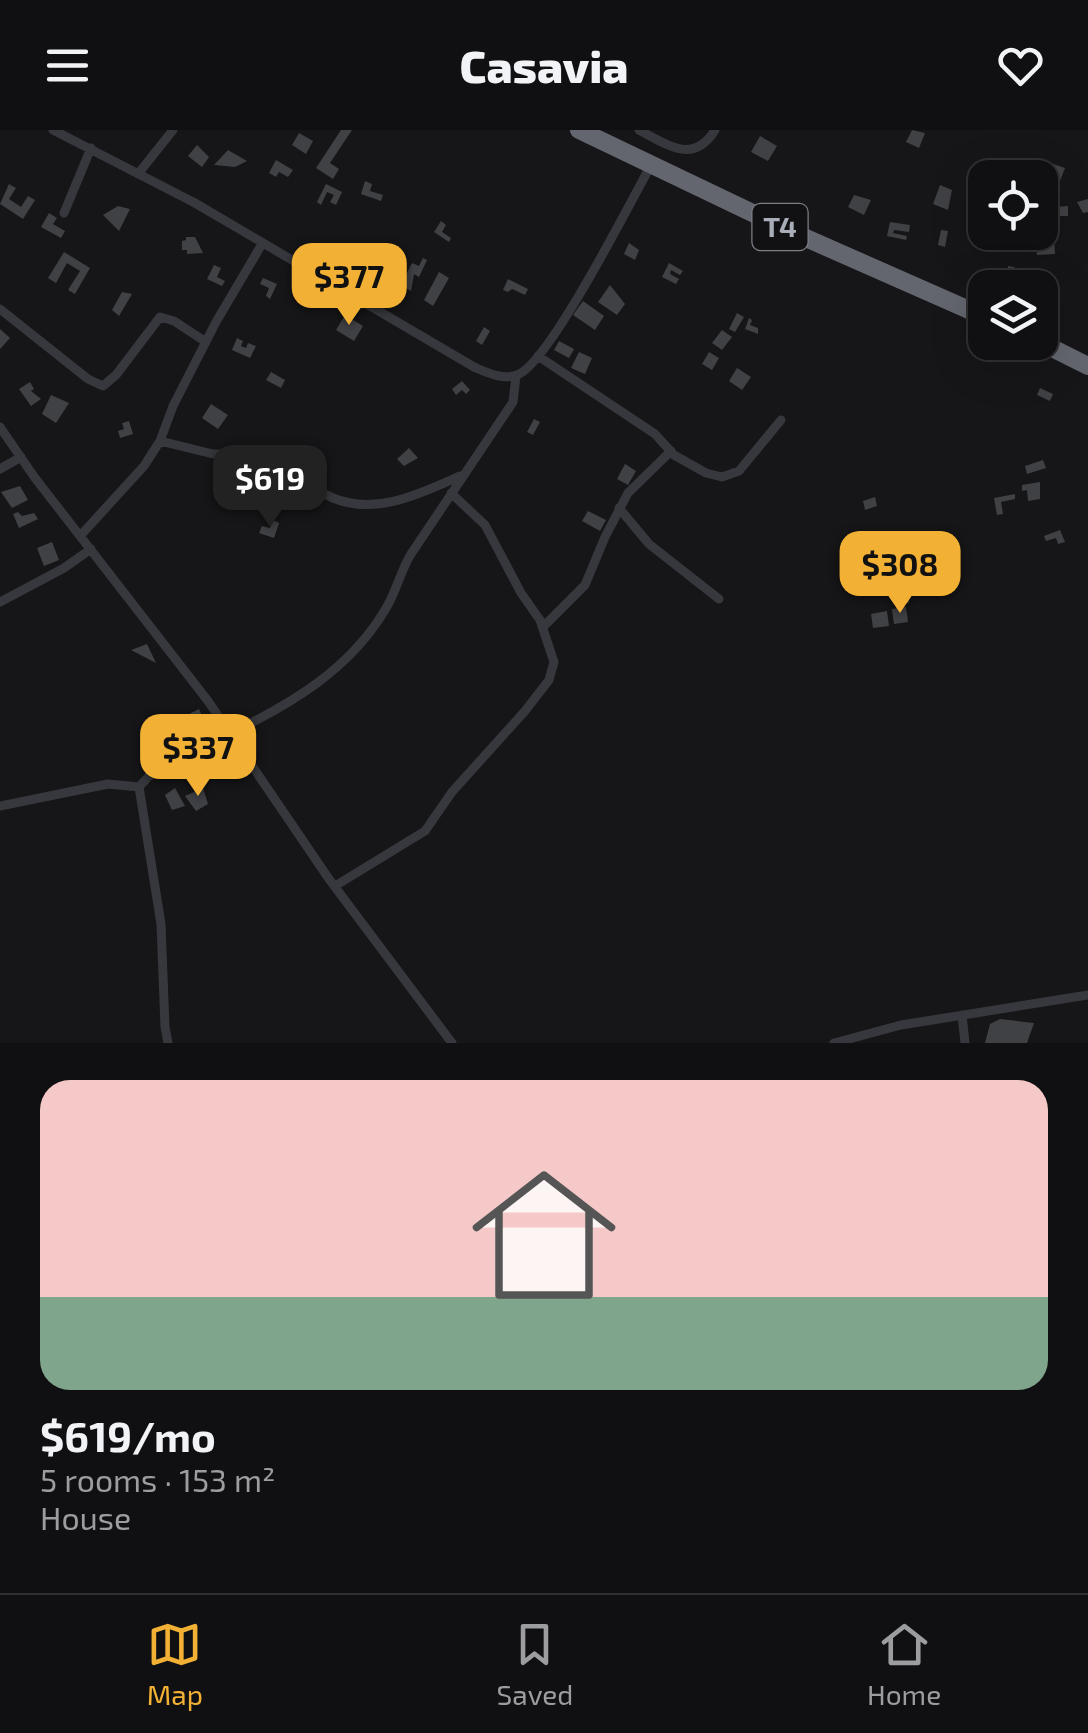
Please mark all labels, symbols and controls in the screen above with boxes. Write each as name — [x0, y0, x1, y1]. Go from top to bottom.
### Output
icon: menu — [40, 38, 95, 93]
text: Casavia — [460, 38, 628, 92]
icon: heart — [993, 38, 1048, 93]
map controls — [968, 160, 1058, 360]
button: locate — [968, 160, 1058, 250]
road number: T4 — [752, 204, 808, 250]
pin: $377 — [290, 243, 408, 328]
text: $377 — [314, 256, 384, 294]
button: layers — [968, 270, 1058, 360]
pin: $619 — [211, 445, 329, 530]
text: $619 — [235, 458, 305, 496]
pin: $308 — [841, 531, 959, 616]
text: $308 — [862, 544, 938, 582]
pin: $337 — [139, 714, 257, 799]
text: $337 — [162, 727, 234, 765]
icon: home — [454, 1145, 634, 1325]
text: $619/mo — [40, 1410, 216, 1460]
text: 5 rooms · 153 m² — [40, 1460, 275, 1498]
text: House — [40, 1498, 131, 1536]
tab: Map — [147, 1617, 203, 1711]
tab: Saved — [497, 1617, 573, 1711]
tab: Home — [867, 1617, 941, 1711]

